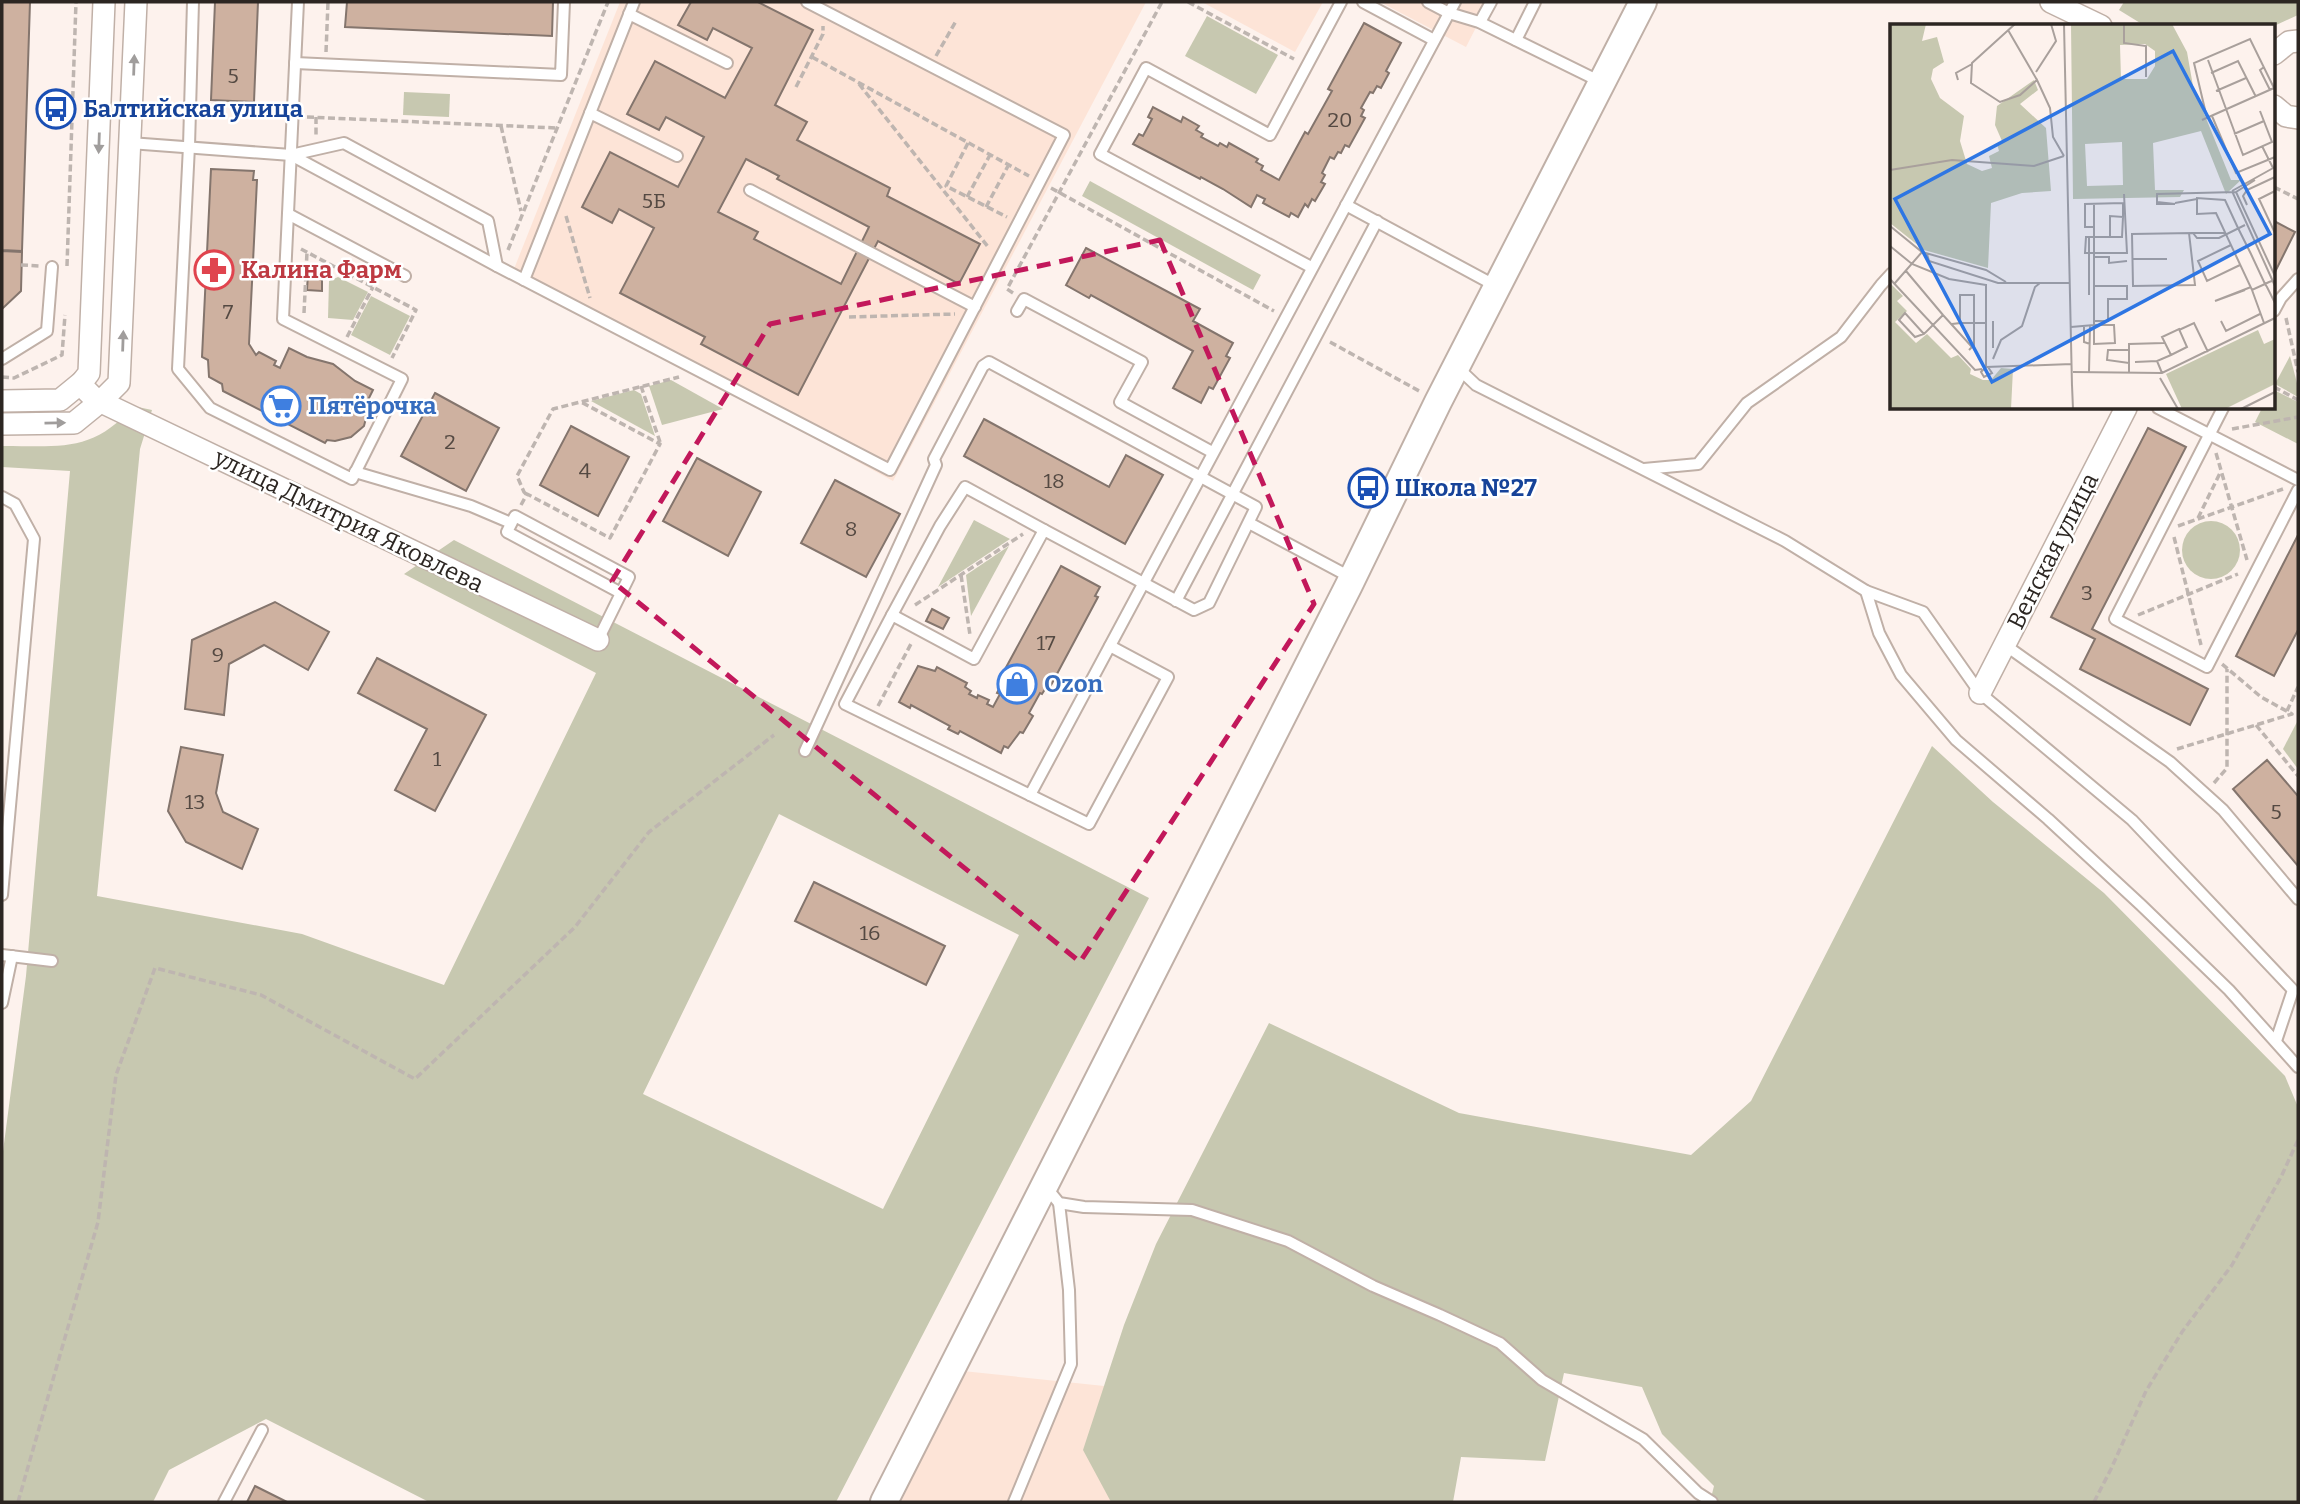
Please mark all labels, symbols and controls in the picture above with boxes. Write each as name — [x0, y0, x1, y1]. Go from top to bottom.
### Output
inset map — [1890, 24, 2276, 410]
one-way arrow — [128, 54, 139, 76]
house number: 5 — [227, 63, 239, 89]
bus stop icon: Балтийская улица — [35, 88, 77, 130]
place label: Балтийская улица — [83, 95, 304, 123]
house number: 20 — [1328, 107, 1352, 133]
one-way arrow — [93, 133, 104, 155]
house number: 5Б — [642, 188, 666, 214]
pharmacy icon: Калина Фарм — [193, 249, 235, 291]
place label: Калина Фарм — [241, 256, 402, 284]
house number: 7 — [223, 299, 234, 325]
one-way arrow — [117, 330, 128, 352]
supermarket icon: Пятёрочка — [260, 385, 302, 427]
place label: Пятёрочка — [308, 392, 437, 420]
one-way arrow — [44, 417, 66, 429]
house number: 2 — [444, 429, 456, 455]
street label: улица Дмитрия Яковлева — [209, 443, 488, 599]
house number: 4 — [579, 458, 591, 484]
bus stop icon: Школа №27 — [1347, 467, 1389, 509]
house number: 18 — [1043, 468, 1065, 494]
street label: Венская улица — [2002, 468, 2104, 634]
place label: Школа №27 — [1395, 474, 1537, 502]
house number: 8 — [845, 516, 857, 542]
house number: 3 — [2081, 580, 2093, 606]
house number: 17 — [1037, 630, 1056, 656]
house number: 9 — [212, 642, 224, 668]
shop icon: Ozon — [996, 663, 1038, 705]
place label: Ozon — [1044, 670, 1104, 698]
house number: 1 — [433, 746, 442, 772]
house number: 13 — [185, 789, 205, 815]
house number: 5 — [2270, 799, 2282, 825]
house number: 16 — [860, 920, 880, 946]

